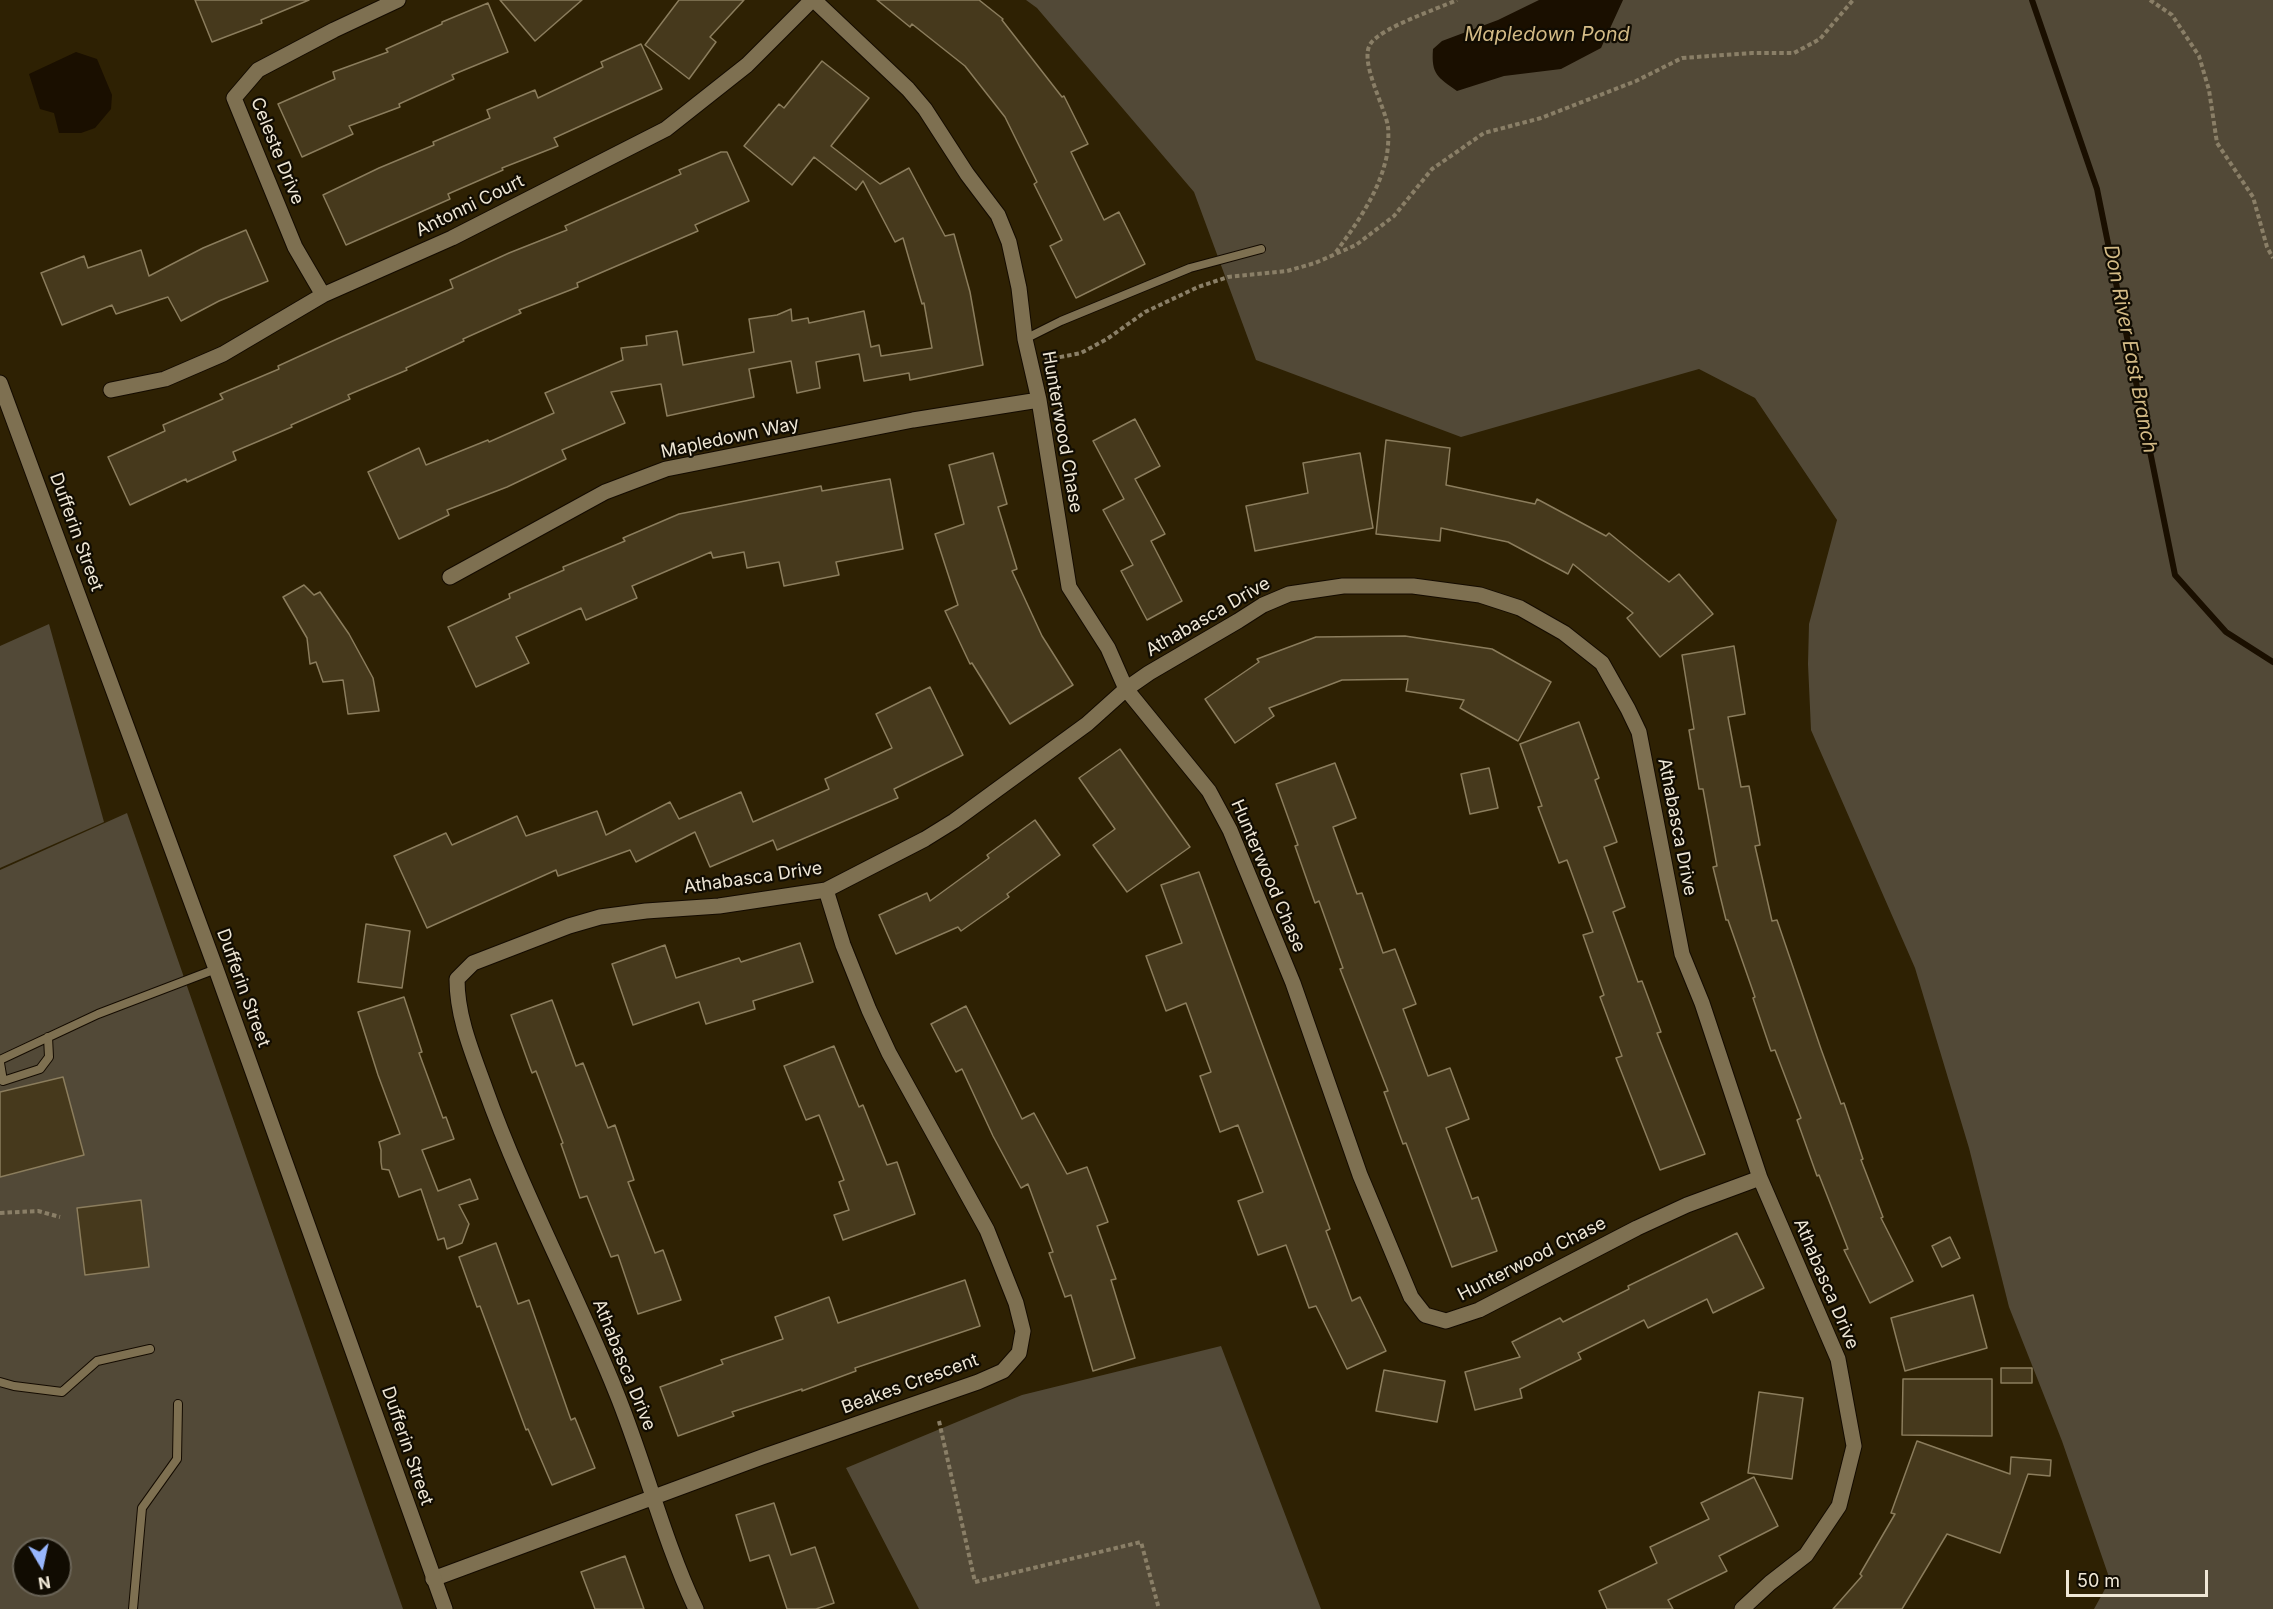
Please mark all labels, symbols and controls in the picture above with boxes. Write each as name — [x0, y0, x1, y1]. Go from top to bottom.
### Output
water label: Mapledown Pond — [1464, 23, 1630, 47]
street label: Celeste Drive — [246, 94, 308, 208]
street label: Antonni Court — [412, 170, 528, 242]
water label: Don River East Branch — [2098, 243, 2162, 455]
street label: Hunterwood Chase — [1037, 349, 1087, 515]
street label: Mapledown Way — [659, 413, 801, 463]
street label: Dufferin Street — [45, 470, 107, 594]
street label: Athabasca Drive — [1142, 573, 1274, 661]
street label: Athabasca Drive — [1653, 756, 1701, 898]
street label: Hunterwood Chase — [1226, 796, 1310, 956]
street label: Athabasca Drive — [682, 858, 824, 898]
street label: Dufferin Street — [212, 926, 274, 1050]
street label: Hunterwood Chase — [1454, 1212, 1610, 1306]
street label: Athabasca Drive — [1789, 1215, 1863, 1353]
street label: Athabasca Drive — [588, 1296, 660, 1434]
street label: Beakes Crescent — [839, 1349, 981, 1419]
street label: Dufferin Street — [377, 1384, 437, 1508]
north arrow — [12, 1537, 72, 1597]
scale bar — [2069, 1558, 2212, 1596]
text: 50 m — [2077, 1570, 2120, 1591]
text: N — [37, 1572, 52, 1594]

